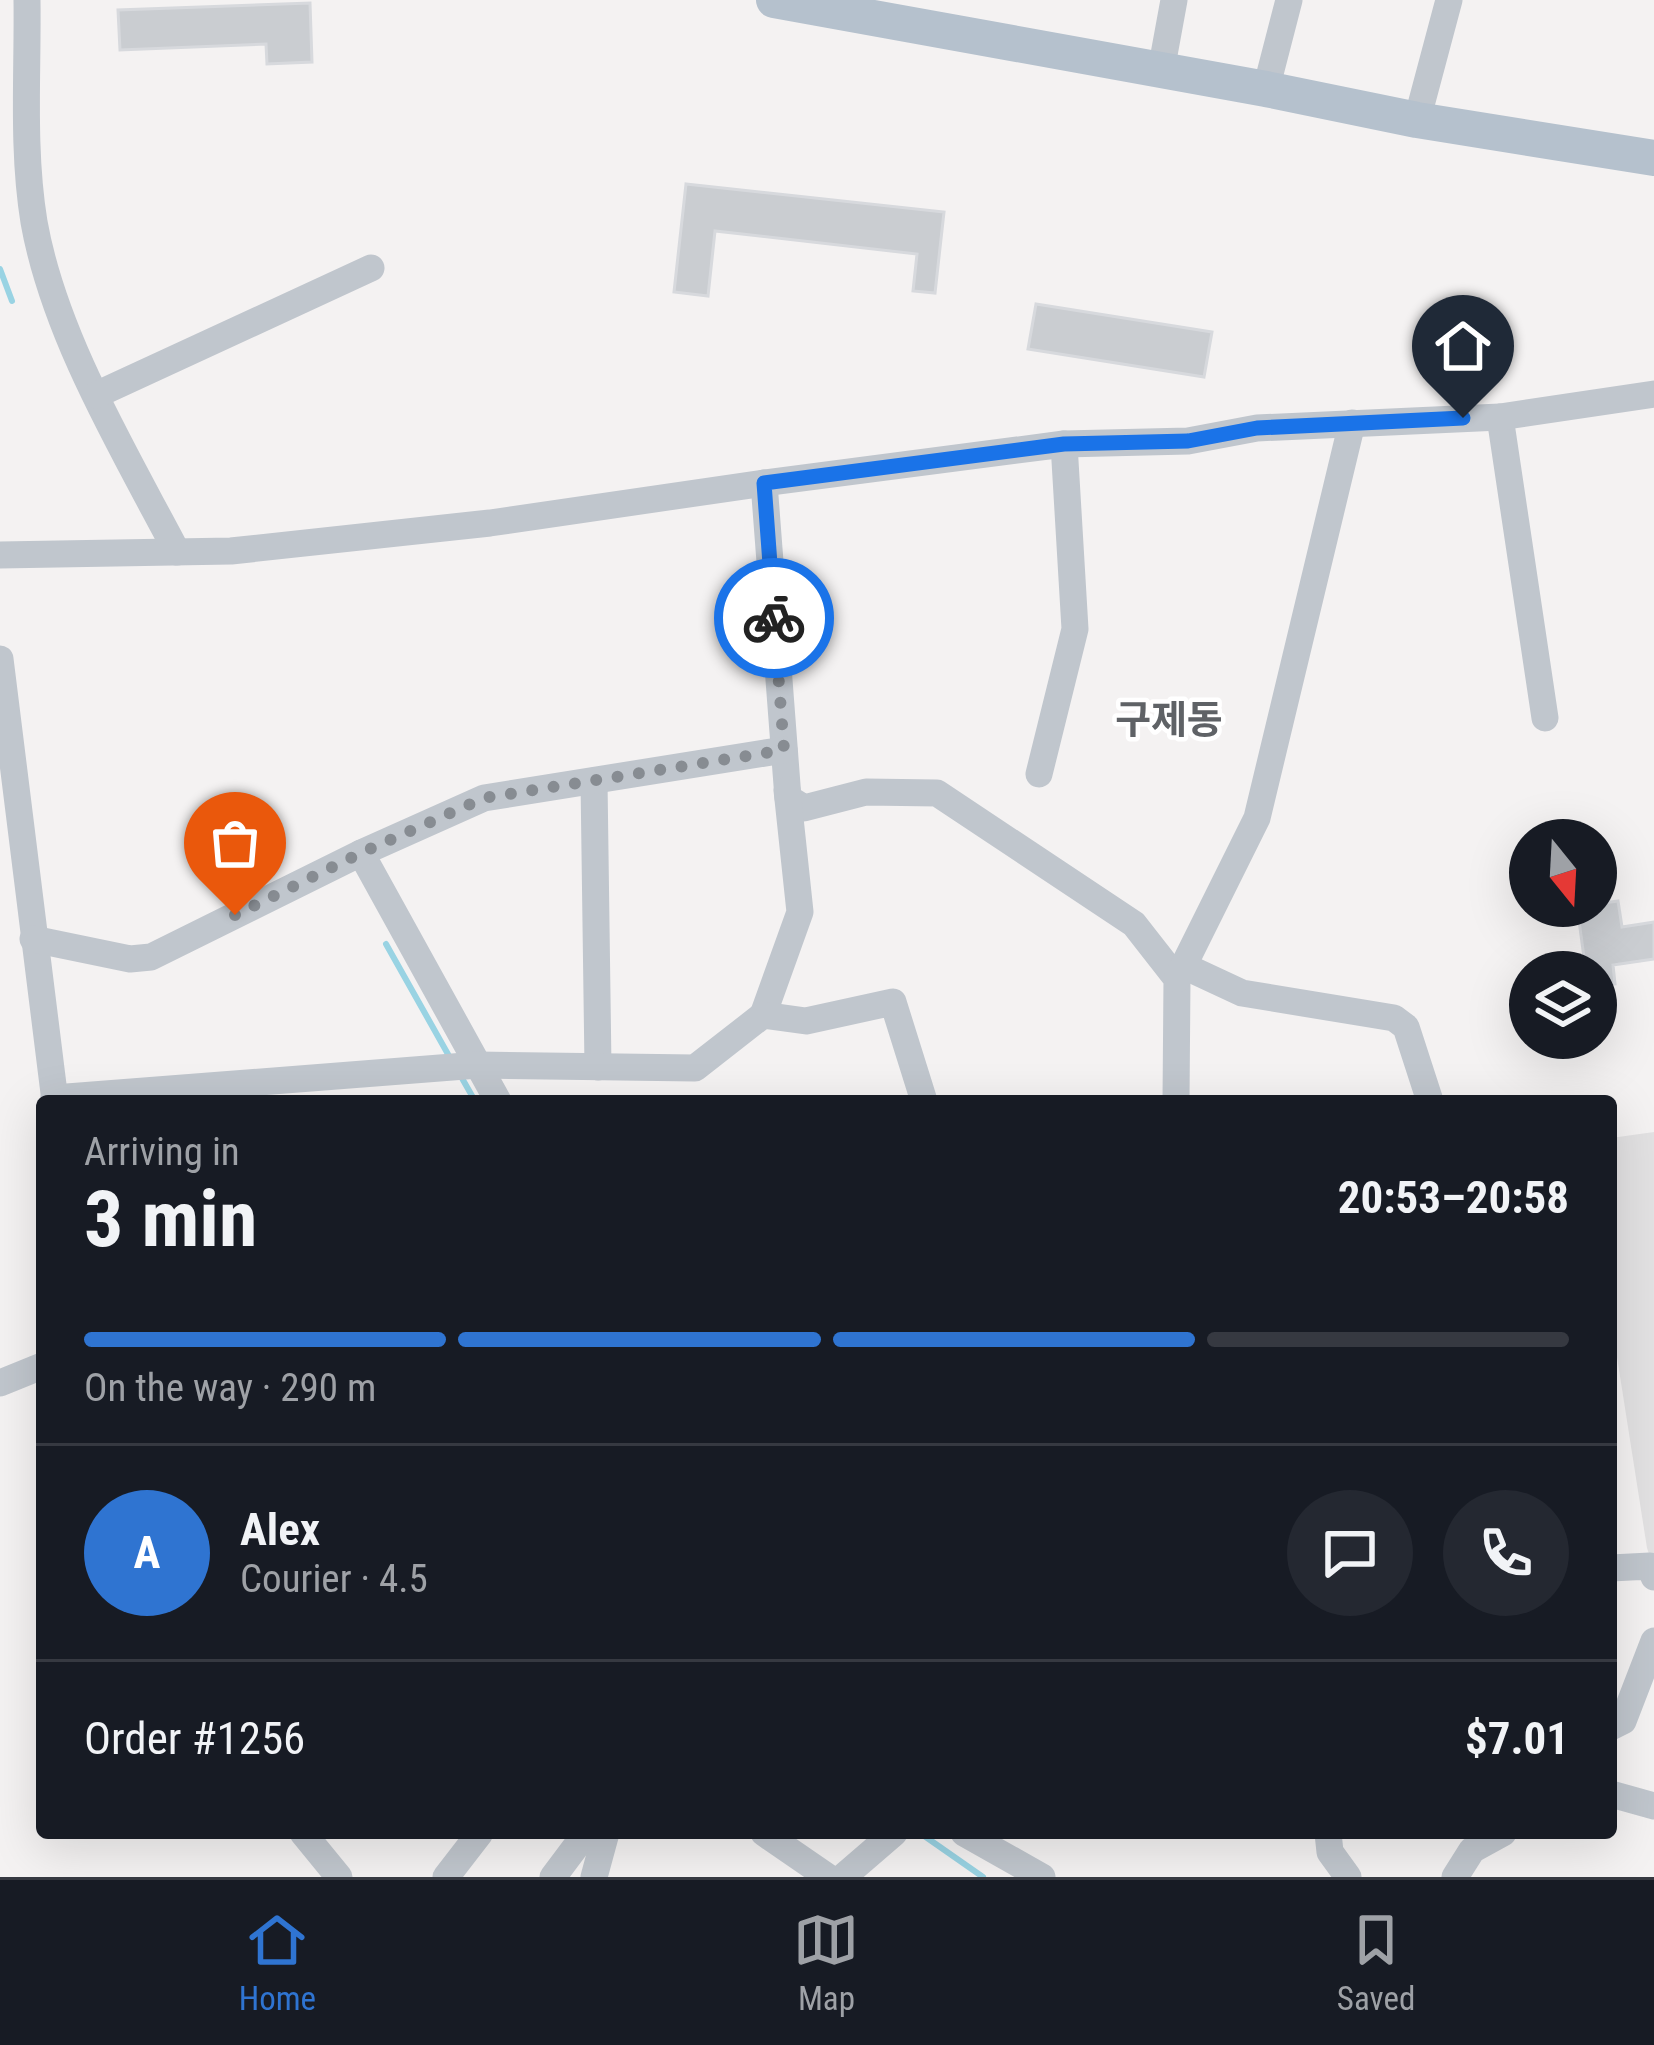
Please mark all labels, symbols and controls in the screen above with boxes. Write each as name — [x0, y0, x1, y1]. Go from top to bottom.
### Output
pin — [1412, 295, 1514, 418]
icon: home — [1430, 313, 1496, 379]
courier — [714, 558, 834, 678]
icon: bike — [741, 585, 807, 651]
district label: 구제동 — [1115, 697, 1223, 743]
pin — [184, 792, 286, 915]
icon: bag — [202, 810, 268, 876]
north arrow — [1509, 819, 1617, 927]
map controls — [1509, 819, 1617, 1059]
button: layers — [1509, 951, 1617, 1059]
text: Arriving in — [84, 1129, 240, 1175]
text: 20:53–20:58 — [1338, 1171, 1569, 1224]
text: 3 min — [84, 1174, 257, 1265]
text: On the way · 290 m — [84, 1365, 376, 1411]
button: chat — [1287, 1490, 1413, 1616]
button: phone — [1443, 1490, 1569, 1616]
text: Alex — [240, 1503, 320, 1556]
text: A — [134, 1526, 160, 1579]
text: Courier · 4.5 — [240, 1556, 428, 1602]
text: Order #1256 — [84, 1712, 305, 1765]
text: $7.01 — [1465, 1712, 1569, 1765]
tab: Home — [239, 1907, 316, 2018]
tab: Map — [793, 1907, 859, 2018]
tab: Saved — [1337, 1907, 1415, 2018]

